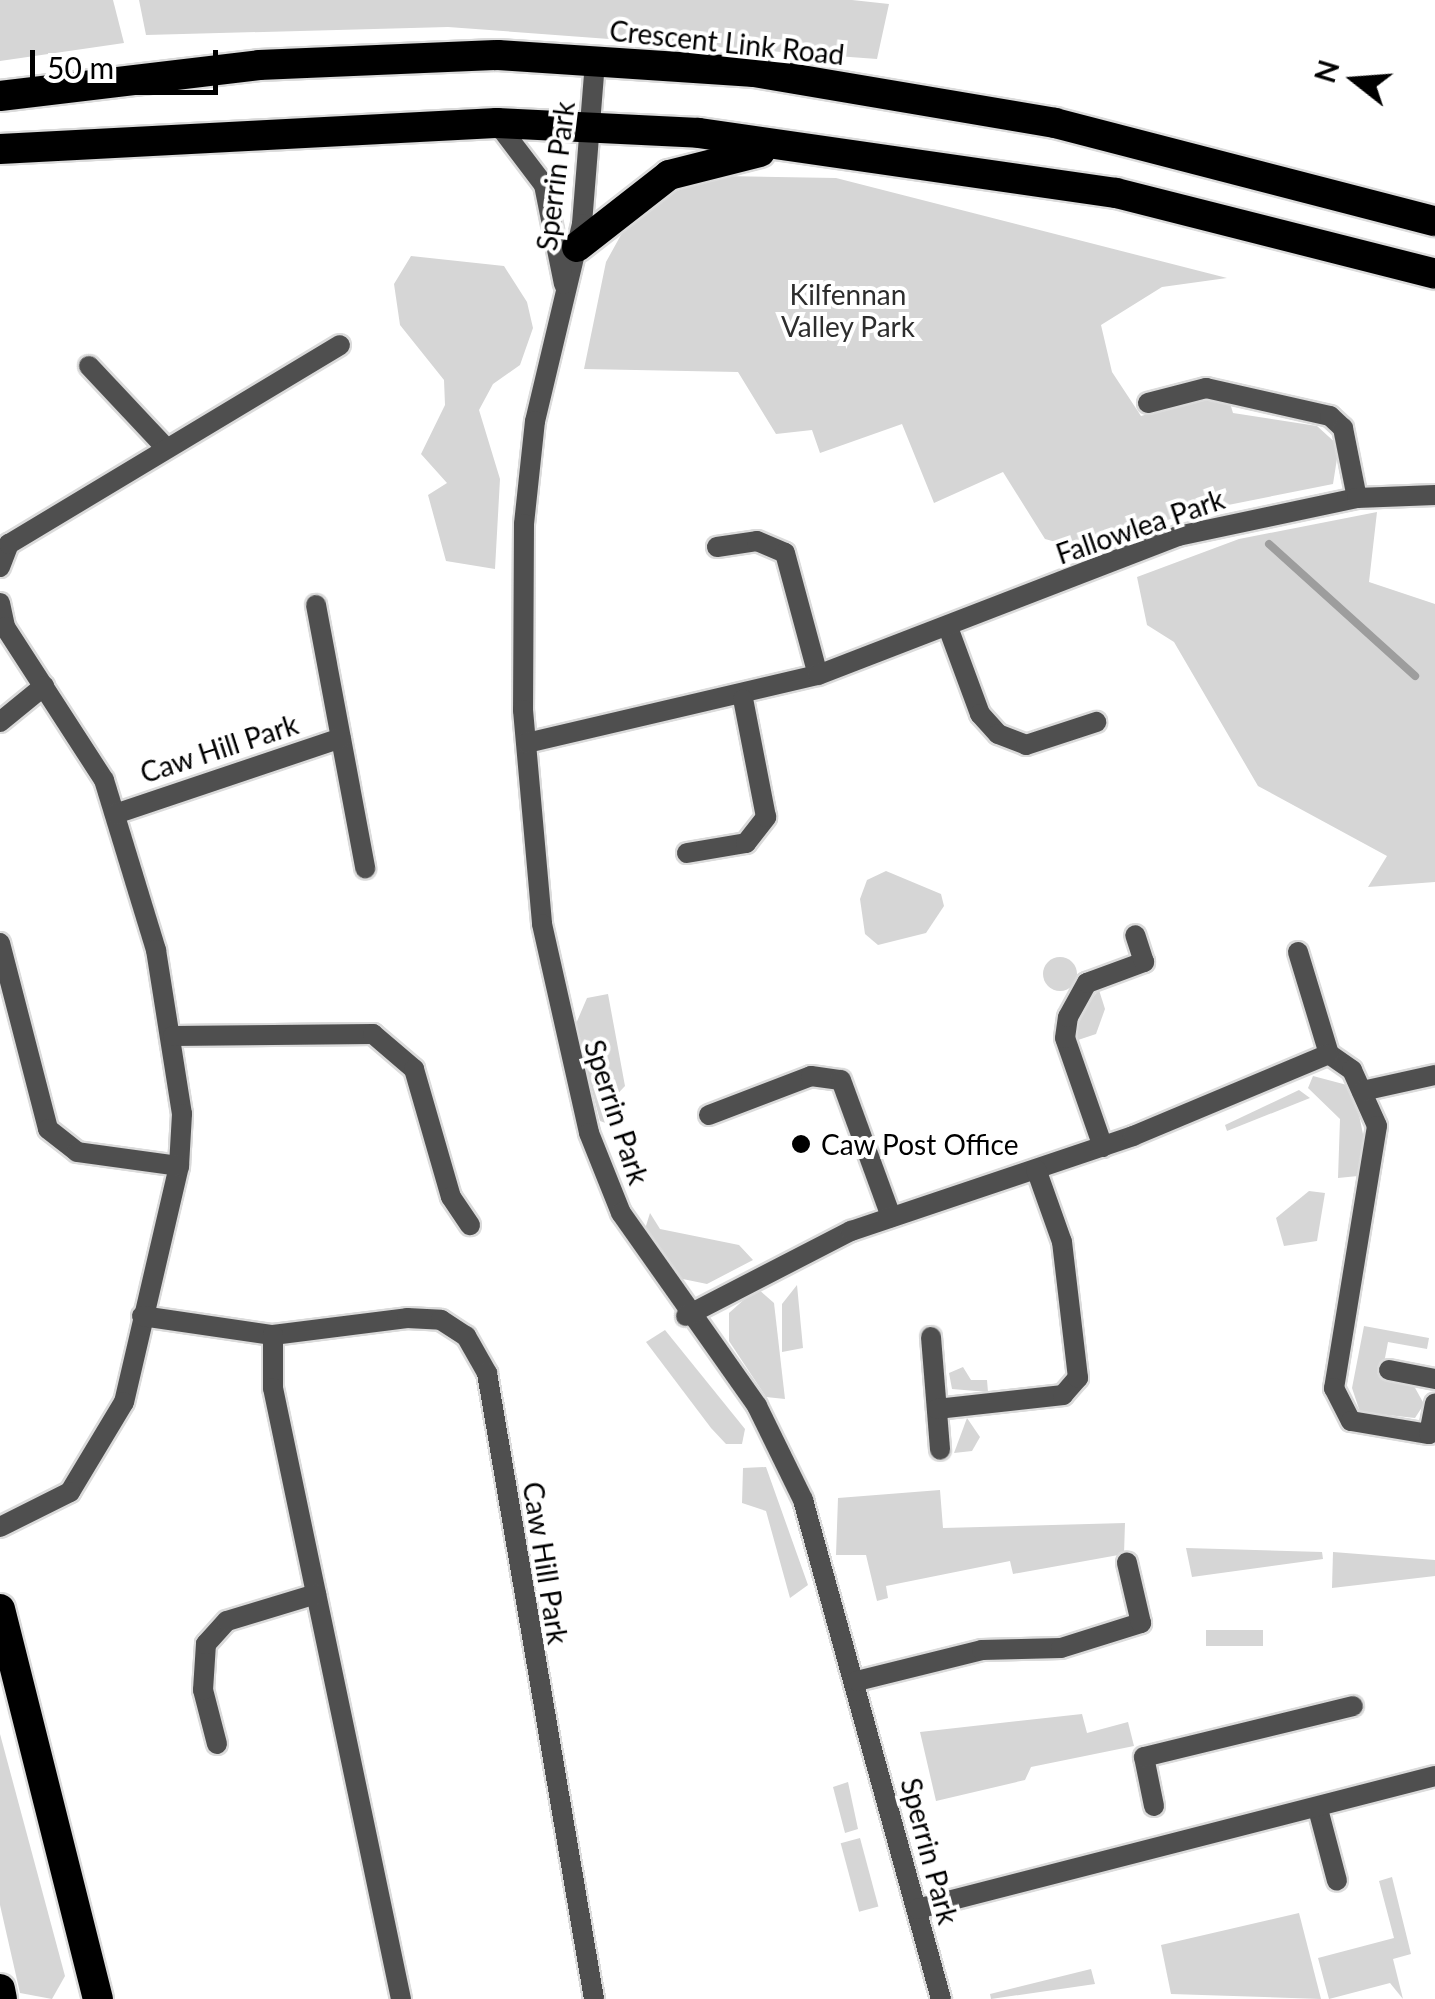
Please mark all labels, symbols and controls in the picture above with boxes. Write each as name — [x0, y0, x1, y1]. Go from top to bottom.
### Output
street label: Crescent Link Road — [608, 13, 846, 71]
scale bar — [35, 30, 222, 92]
north arrow — [1305, 30, 1405, 130]
text: 50 m — [47, 49, 114, 85]
text: N — [1307, 56, 1346, 87]
street label: Sperrin Park — [529, 100, 581, 252]
park label: Kilfennan Valley Park — [781, 277, 915, 343]
street label: Fallowlea Park — [1051, 481, 1229, 571]
street label: Caw Hill Park — [136, 707, 302, 789]
street label: Sperrin Park — [578, 1036, 656, 1188]
place label: Caw Post Office — [821, 1127, 1019, 1161]
marker: Caw Post Office — [790, 1133, 812, 1155]
street label: Caw Hill Park — [517, 1479, 575, 1647]
street label: Sperrin Park — [894, 1774, 966, 1928]

